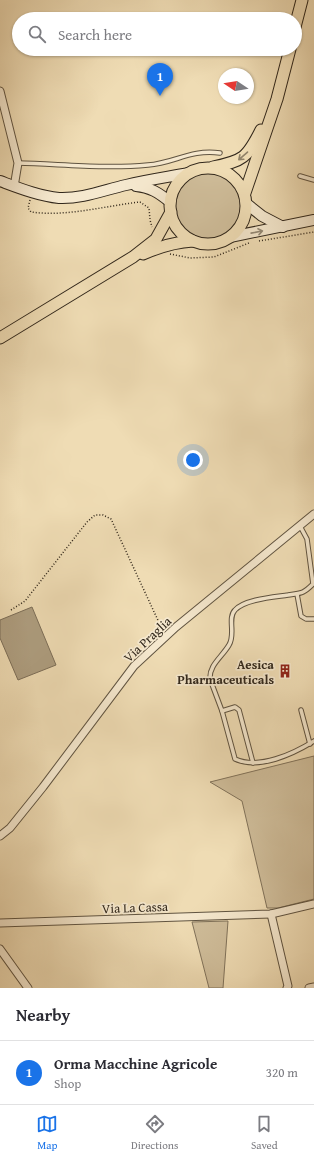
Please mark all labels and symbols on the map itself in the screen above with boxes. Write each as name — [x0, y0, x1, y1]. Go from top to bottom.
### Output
pin: 1 — [147, 63, 173, 96]
north arrow — [218, 68, 254, 104]
one-way arrow — [237, 152, 248, 161]
one-way arrow — [250, 228, 263, 236]
your location — [183, 450, 203, 470]
street label: Via Praglia — [119, 612, 176, 667]
place label: Aesica Pharmaceuticals — [177, 655, 274, 689]
building icon: Aesica Pharmaceuticals — [277, 663, 293, 679]
street label: Via La Cassa — [102, 897, 169, 918]

